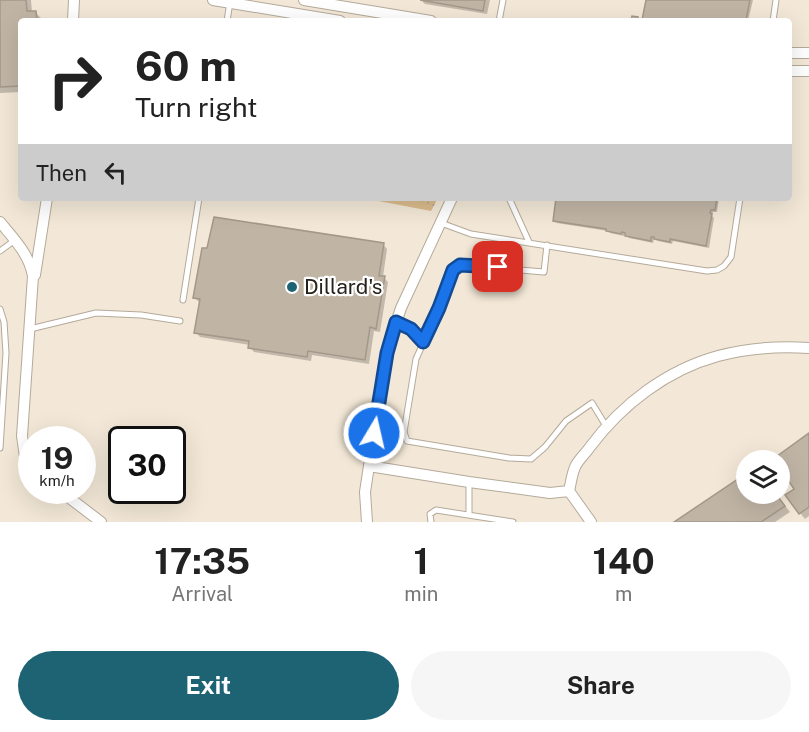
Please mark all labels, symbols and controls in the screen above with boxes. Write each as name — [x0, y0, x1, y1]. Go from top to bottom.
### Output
text: 60 m — [135, 41, 237, 90]
icon: right — [36, 42, 114, 120]
text: Turn right — [135, 91, 258, 123]
icon: left — [99, 156, 132, 189]
text: Then — [36, 160, 87, 186]
pin — [472, 241, 523, 292]
icon: arrive — [481, 250, 514, 283]
place label: Dillard's — [304, 274, 382, 299]
marker: Dillard's — [285, 280, 299, 294]
position arrow — [342, 401, 406, 465]
speed limit sign: 30 — [108, 426, 186, 504]
text: 19 — [41, 440, 73, 476]
map controls — [736, 450, 790, 504]
button: layers — [736, 450, 790, 504]
text: km/h — [39, 472, 75, 489]
text: 17:35 — [154, 540, 250, 582]
text: 1 — [414, 540, 429, 582]
text: 140 — [593, 540, 655, 582]
text: Arrival — [171, 582, 233, 606]
text: min — [404, 582, 438, 606]
text: m — [615, 582, 632, 606]
button: Exit — [18, 651, 399, 720]
button: Share — [411, 651, 791, 720]

